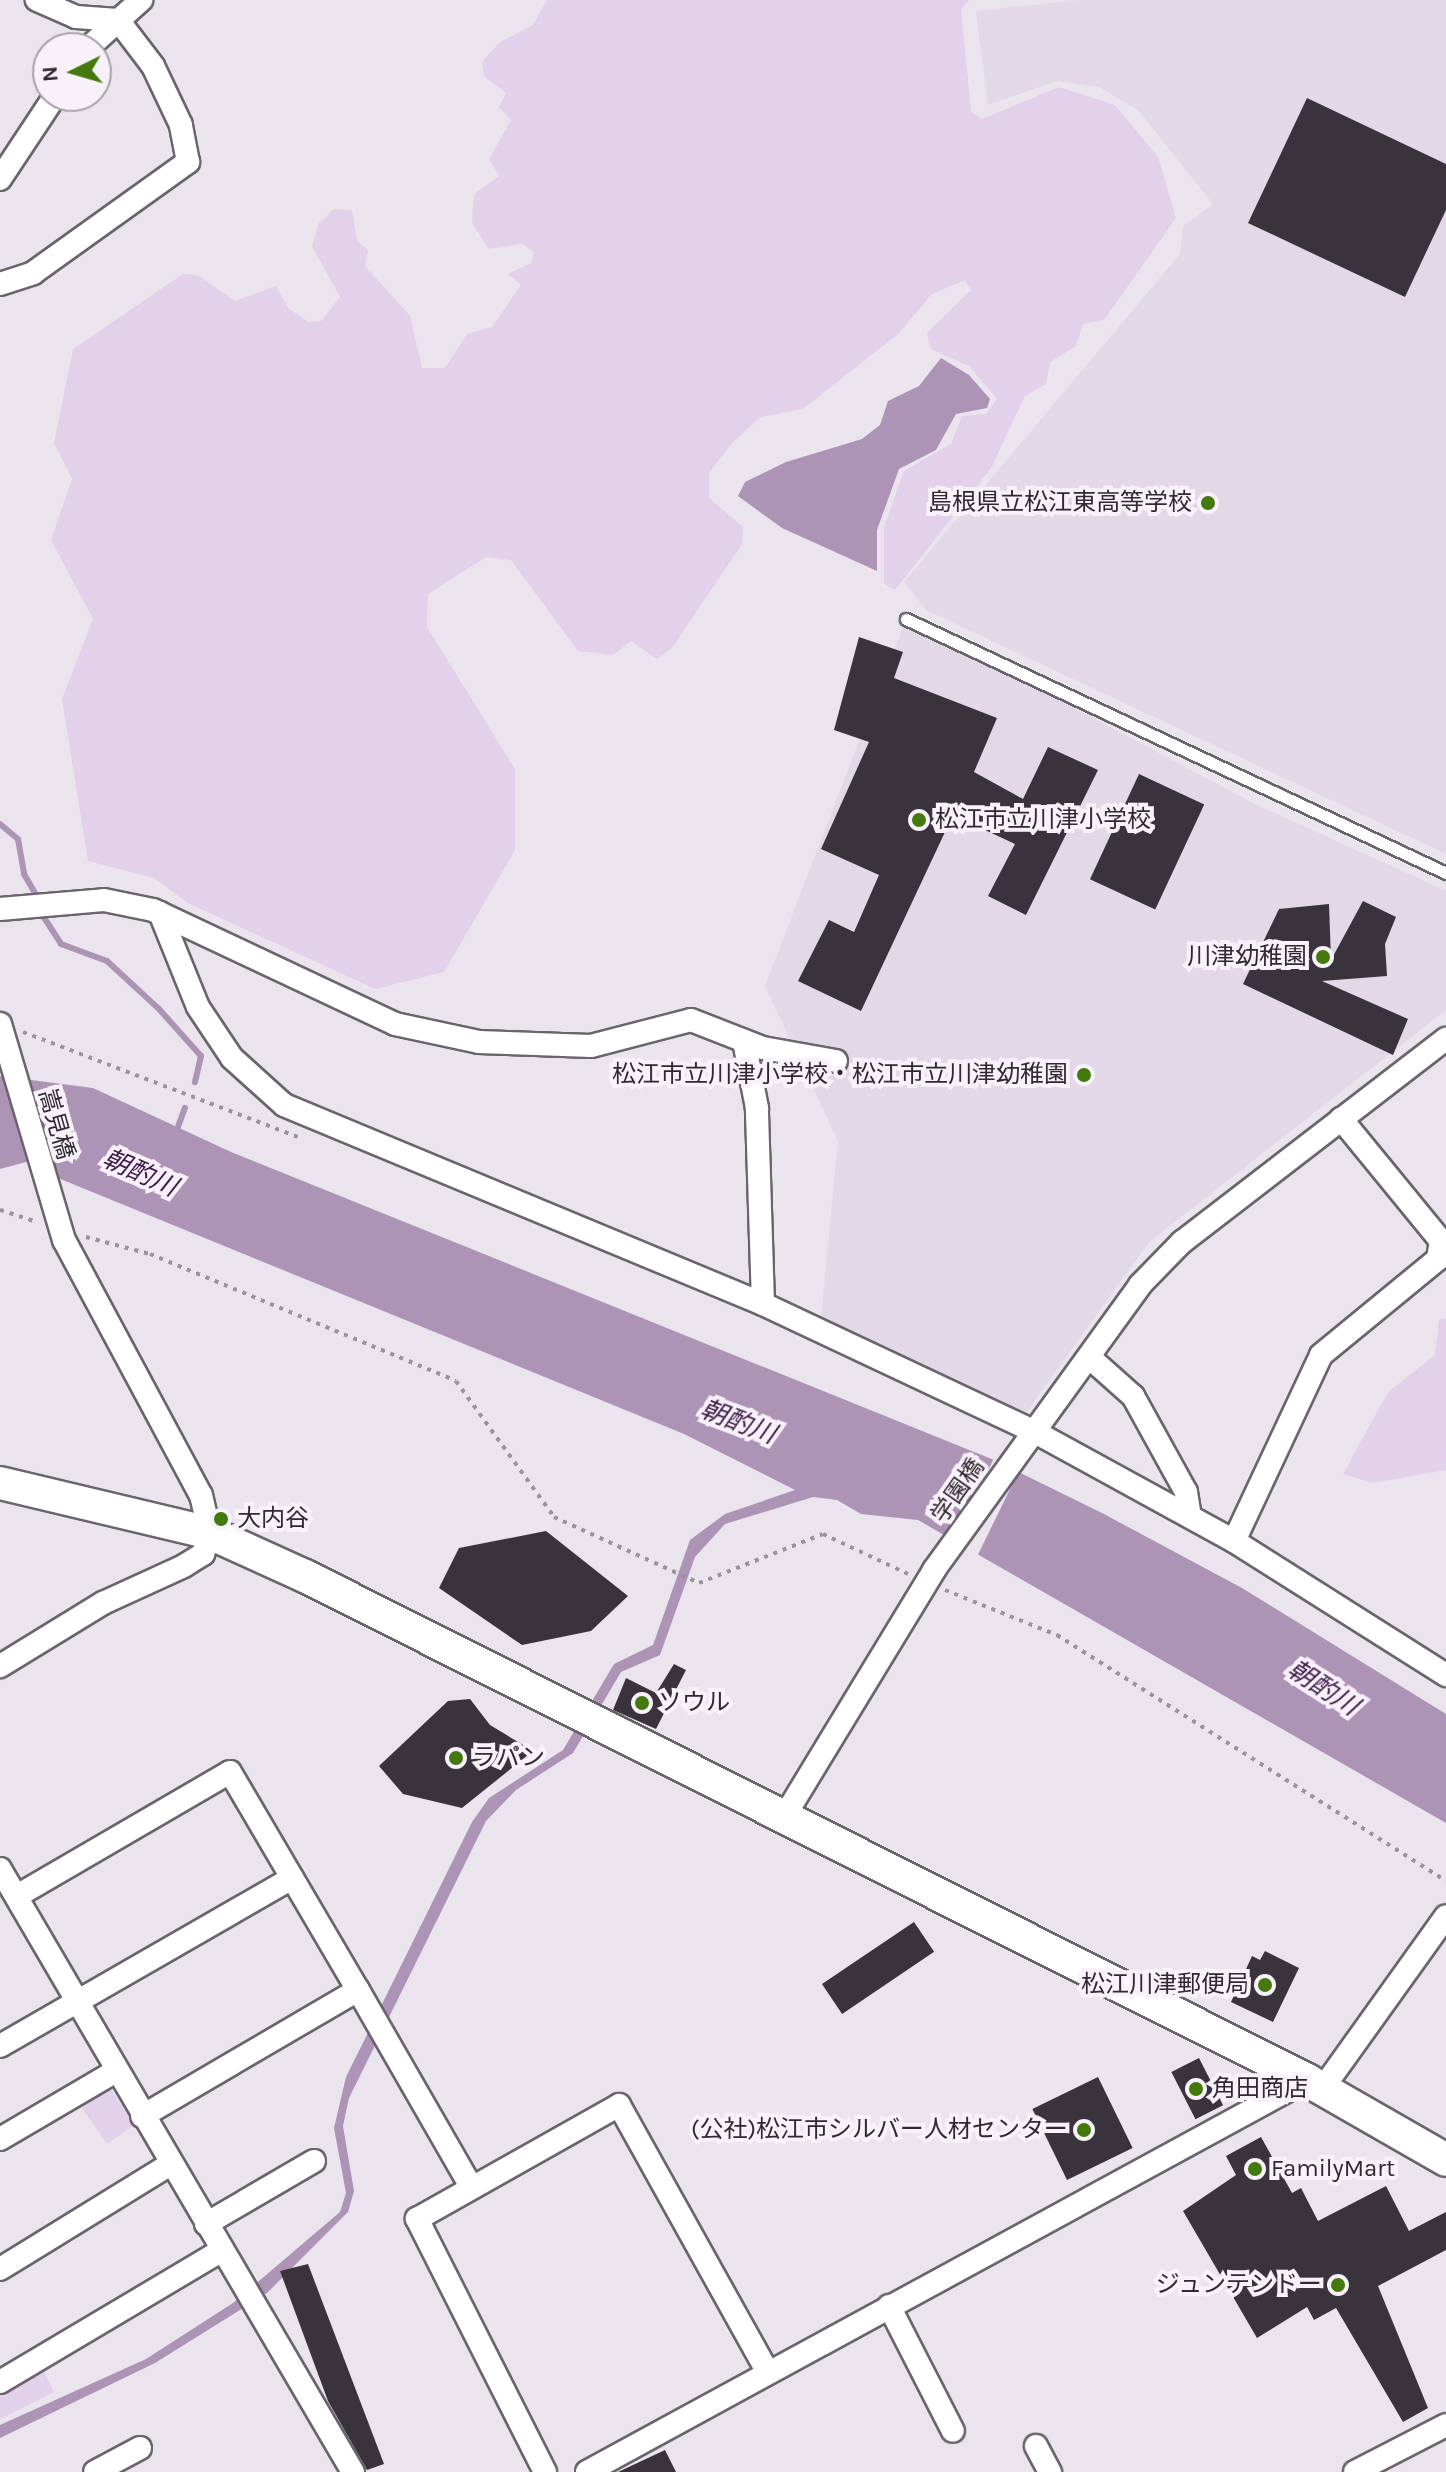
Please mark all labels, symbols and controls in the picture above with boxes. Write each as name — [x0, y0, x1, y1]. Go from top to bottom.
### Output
north arrow — [32, 32, 112, 112]
text: N — [36, 65, 64, 83]
place label: 島根県立松江東高等学校 — [928, 489, 1192, 517]
marker: 島根県立松江東高等学校 — [1199, 494, 1217, 512]
place label: 松江市立川津小学校 — [935, 806, 1151, 834]
marker: 松江市立川津小学校 — [910, 811, 928, 829]
place label: 川津幼稚園 — [1187, 943, 1307, 971]
marker: 川津幼稚園 — [1314, 948, 1332, 966]
place label: 松江市立川津小学校・松江市立川津幼稚園 — [612, 1061, 1068, 1089]
marker: 松江市立川津小学校・松江市立川津幼稚園 — [1075, 1066, 1093, 1084]
street label: 嵩見橋 — [32, 1085, 80, 1163]
water label: 朝酌川 — [98, 1143, 182, 1203]
water label: 朝酌川 — [696, 1393, 780, 1451]
street label: 学園橋 — [926, 1453, 990, 1529]
place label: 大内谷 — [237, 1505, 309, 1533]
marker: 大内谷 — [212, 1510, 230, 1528]
water label: 朝酌川 — [1282, 1654, 1364, 1722]
place label: ソウル — [658, 1689, 730, 1717]
marker: ソウル — [633, 1694, 651, 1712]
place label: ラパン — [472, 1744, 544, 1772]
marker: ラパン — [447, 1749, 465, 1767]
place label: 松江川津郵便局 — [1081, 1971, 1249, 1999]
marker: 松江川津郵便局 — [1256, 1976, 1274, 1994]
place label: 角田商店 — [1212, 2075, 1308, 2103]
marker: 角田商店 — [1187, 2080, 1205, 2098]
place label: (公社)松江市シルバー人材センター — [691, 2116, 1068, 2144]
marker: (公社)松江市シルバー人材センター — [1075, 2121, 1093, 2139]
place label: FamilyMart — [1271, 2155, 1395, 2183]
marker: FamilyMart — [1246, 2160, 1264, 2178]
place label: ジュンテンドー — [1154, 2271, 1322, 2299]
marker: ジュンテンドー — [1329, 2276, 1347, 2294]

